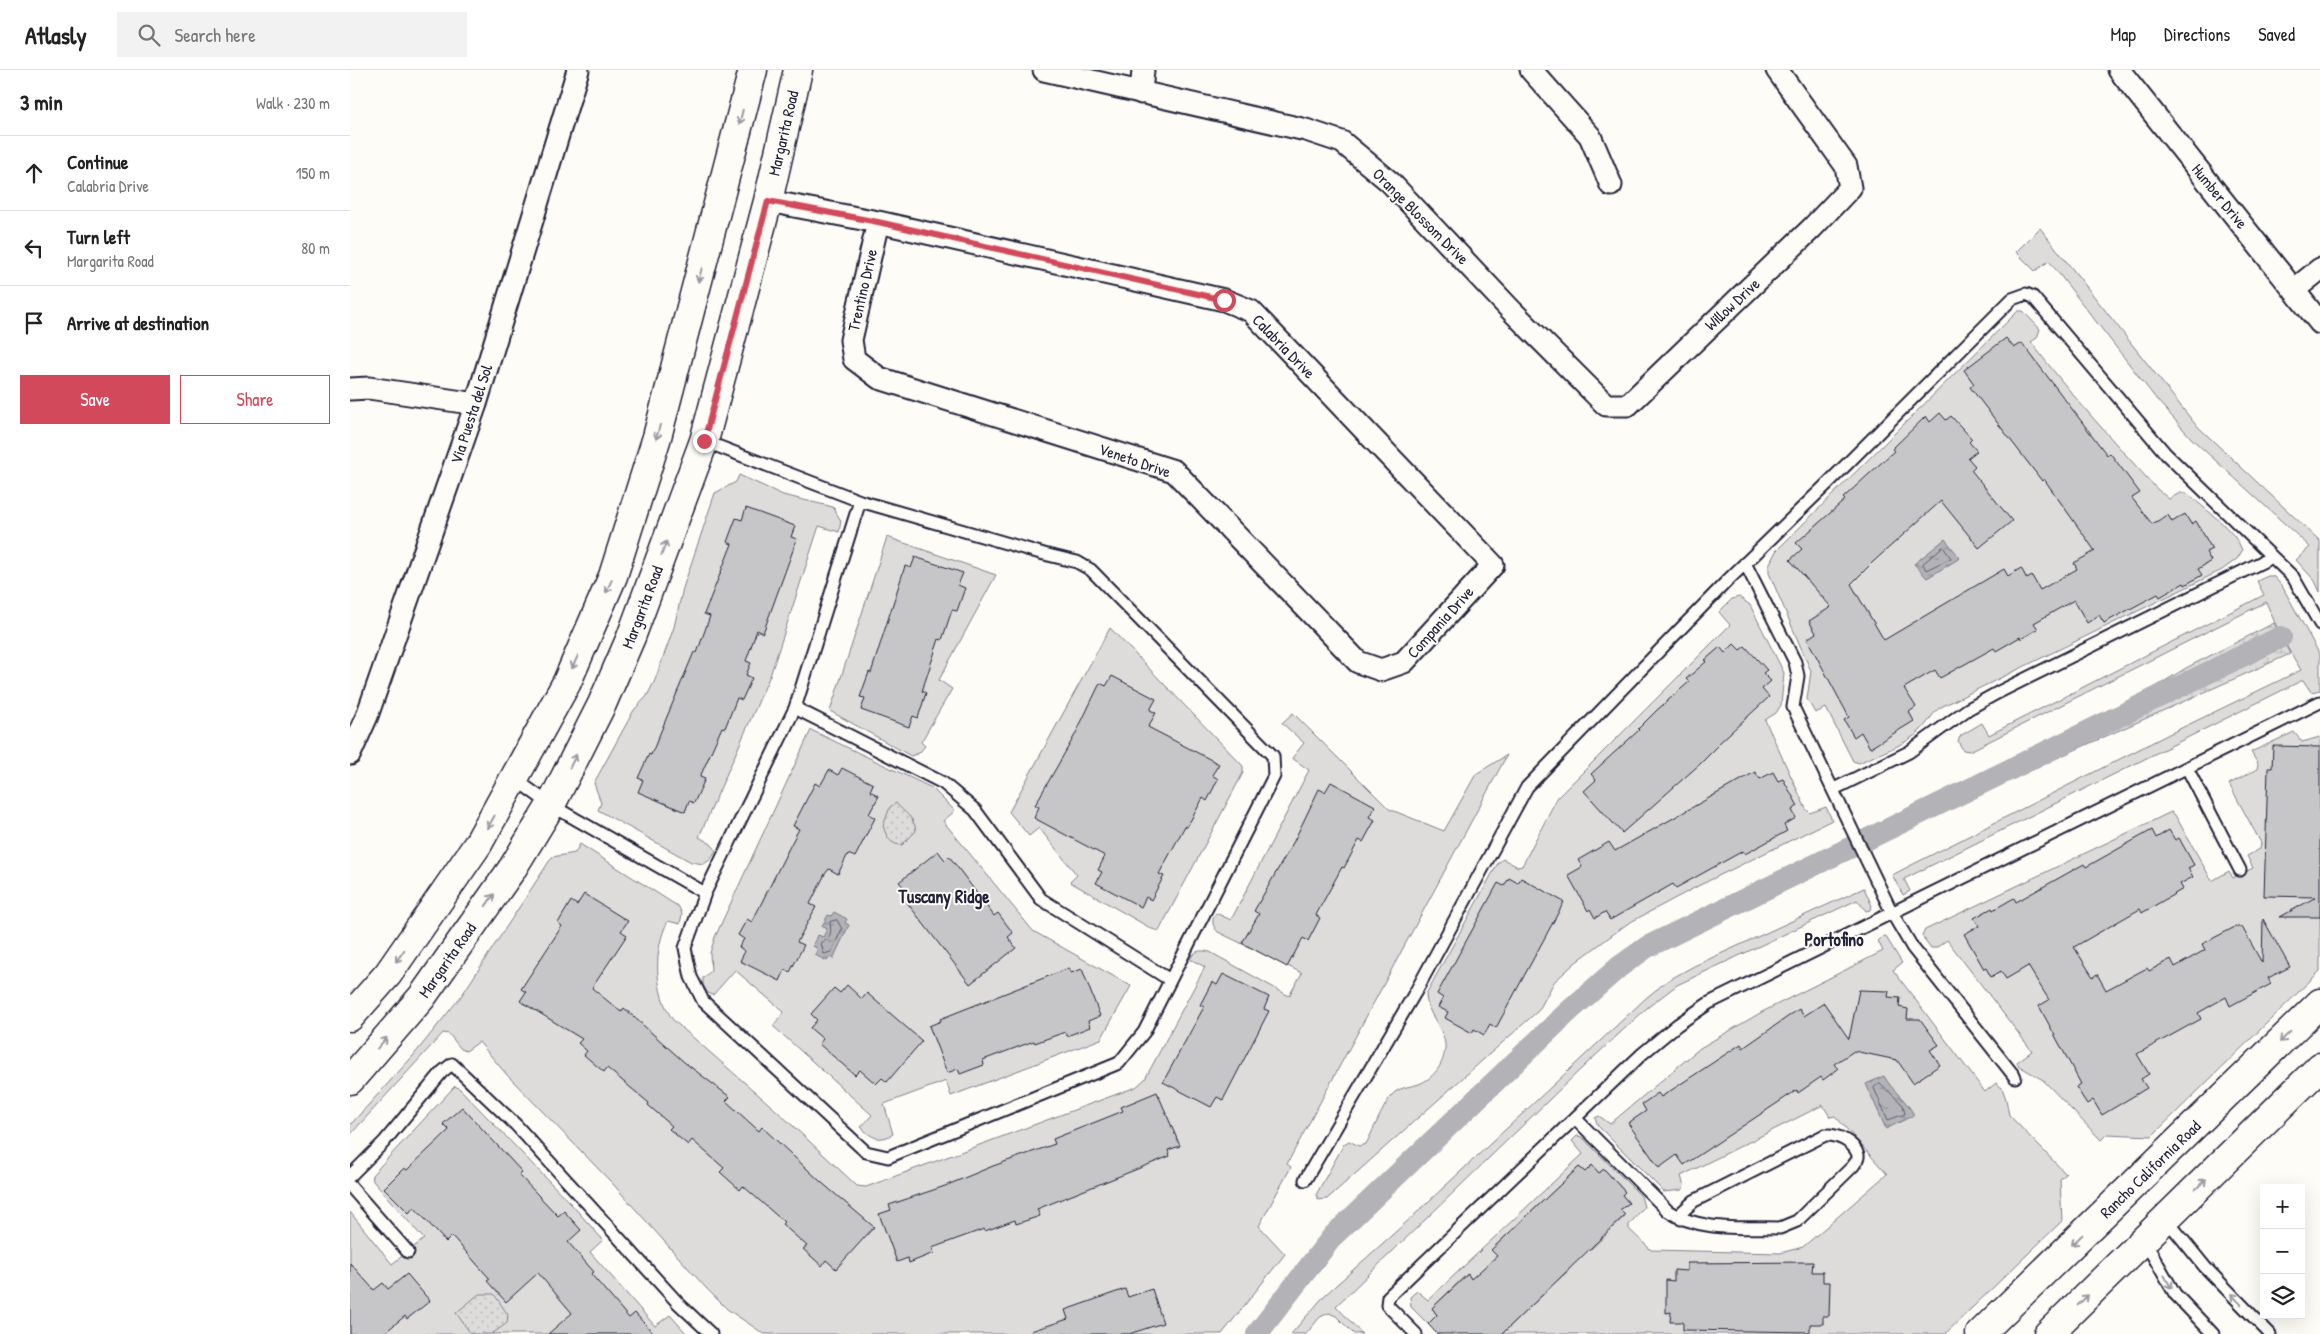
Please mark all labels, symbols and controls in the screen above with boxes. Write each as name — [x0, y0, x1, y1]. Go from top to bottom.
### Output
search box — [117, 12, 467, 57]
text: Atlasly — [25, 19, 87, 51]
icon: search — [135, 21, 163, 49]
text: Search here — [175, 22, 256, 48]
text: Map — [2111, 22, 2136, 47]
text: Directions — [2164, 22, 2230, 47]
text: Saved — [2258, 22, 2295, 47]
text: 3 min — [20, 88, 63, 117]
street label: Margarita Road — [763, 88, 803, 178]
text: Walk · 230 m — [256, 92, 330, 114]
one-way arrow — [736, 109, 745, 125]
text: Continue — [67, 149, 128, 175]
icon: ahead — [20, 159, 48, 187]
street label: Humber Drive — [2187, 159, 2253, 234]
text: 150 m — [296, 162, 330, 184]
street label: Orange Blossom Drive — [1368, 163, 1474, 269]
text: Calabria Drive — [67, 175, 149, 197]
text: Turn left — [67, 224, 130, 250]
icon: left — [20, 234, 48, 262]
text: 80 m — [301, 237, 330, 259]
street label: Trentino Drive — [842, 246, 882, 333]
text: Margarita Road — [67, 250, 154, 272]
one-way arrow — [695, 266, 705, 282]
street label: Willow Drive — [1700, 272, 1765, 335]
route start — [1213, 289, 1236, 312]
icon: arrive — [20, 309, 48, 337]
street label: Calabria Drive — [1248, 309, 1321, 384]
text: Arrive at destination — [67, 310, 209, 336]
street label: Via Puesta del Sol — [445, 361, 498, 466]
button: Save — [20, 375, 170, 424]
button: Share — [180, 375, 330, 424]
one-way arrow — [653, 423, 663, 439]
route end — [693, 430, 716, 453]
street label: Veneto Drive — [1096, 437, 1174, 483]
one-way arrow — [660, 541, 669, 556]
street label: Margarita Road — [616, 563, 668, 651]
one-way arrow — [603, 578, 613, 593]
street label: Compania Drive — [1402, 581, 1479, 663]
one-way arrow — [570, 654, 580, 669]
one-way arrow — [569, 754, 578, 769]
one-way arrow — [485, 814, 495, 828]
district label: Tuscany Ridge — [898, 884, 990, 910]
one-way arrow — [485, 893, 495, 907]
street label: Margarita Road — [413, 918, 481, 1002]
district label: Portofino — [1805, 927, 1864, 952]
one-way arrow — [395, 949, 405, 963]
one-way arrow — [2279, 1031, 2291, 1043]
one-way arrow — [376, 1037, 388, 1050]
street label: Rancho California Road — [2095, 1115, 2205, 1223]
one-way arrow — [2195, 1178, 2207, 1191]
map controls — [2260, 1184, 2305, 1319]
button: + — [2260, 1184, 2305, 1229]
button: − — [2260, 1229, 2305, 1274]
one-way arrow — [2071, 1234, 2083, 1246]
button: layers — [2260, 1274, 2305, 1319]
one-way arrow — [2163, 1275, 2173, 1290]
one-way arrow — [2230, 1293, 2242, 1305]
one-way arrow — [2077, 1294, 2090, 1306]

